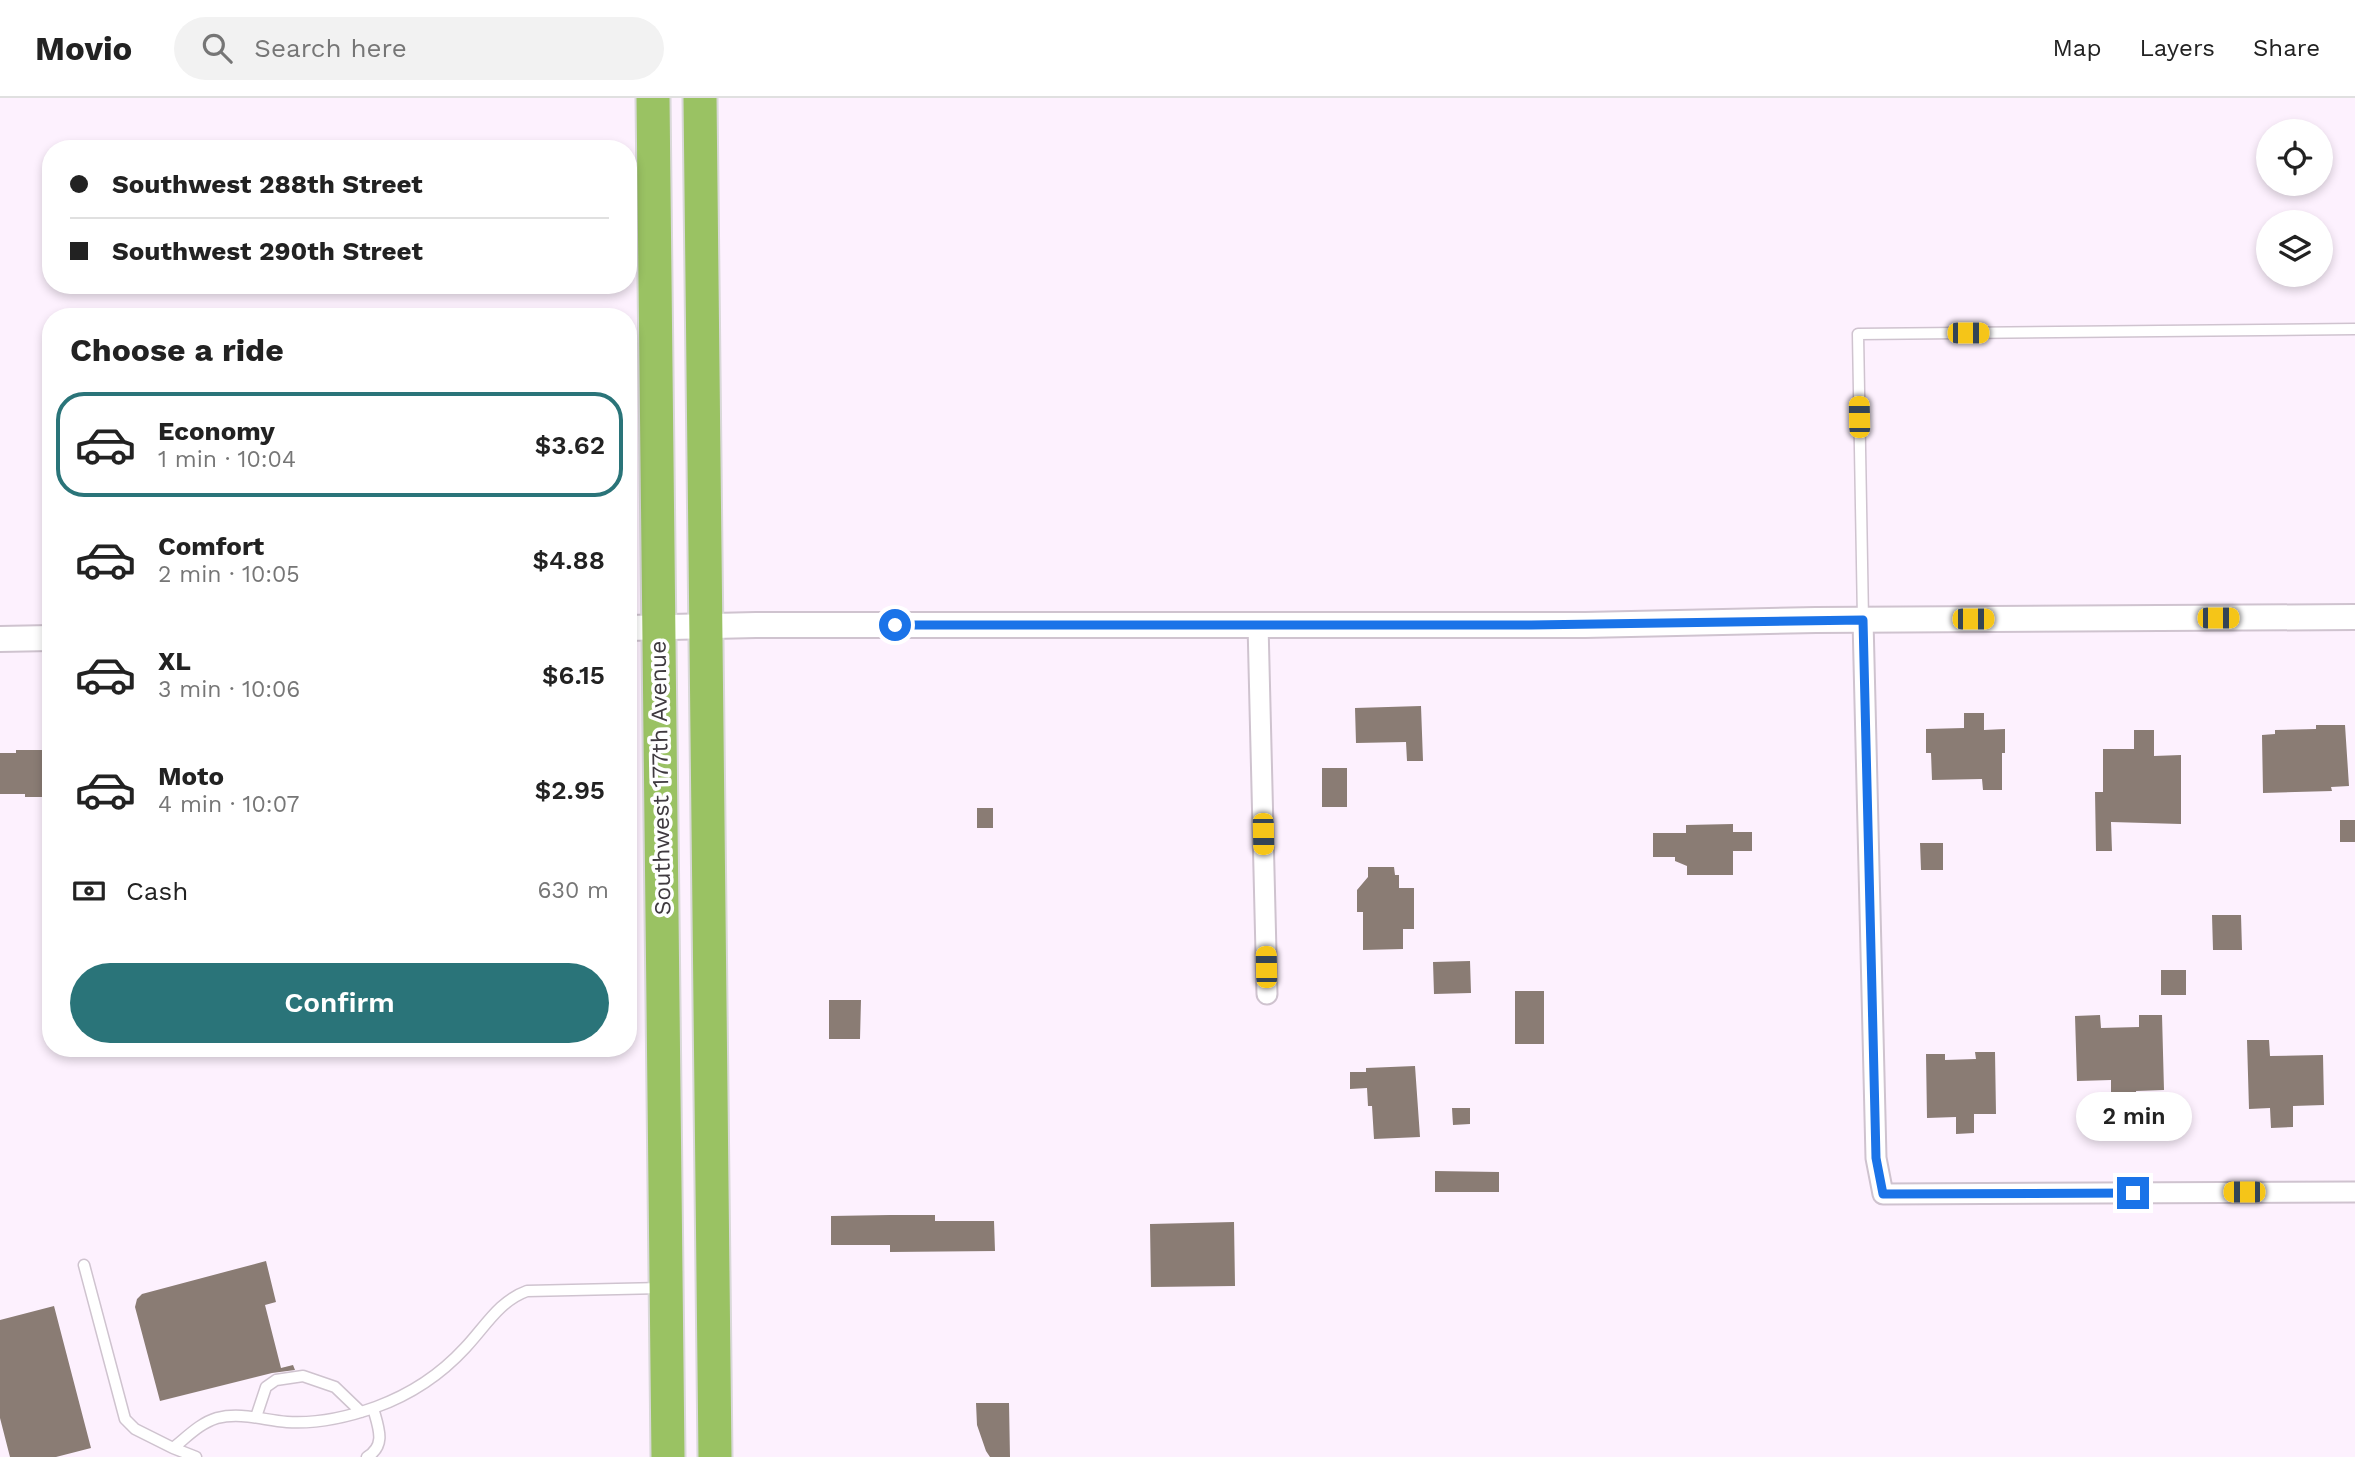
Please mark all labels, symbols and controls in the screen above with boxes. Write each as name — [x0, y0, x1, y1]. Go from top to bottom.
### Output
search box — [174, 17, 664, 80]
text: Movio — [35, 29, 132, 68]
icon: search — [198, 29, 236, 67]
text: Search here — [254, 33, 407, 63]
text: Map — [2053, 34, 2101, 62]
text: Layers — [2139, 34, 2215, 62]
text: Share — [2253, 34, 2320, 62]
map controls — [2256, 119, 2333, 287]
button: locate — [2256, 119, 2333, 196]
text: Southwest 288th Street — [112, 169, 423, 199]
button: layers — [2256, 210, 2333, 287]
text: Southwest 290th Street — [112, 236, 423, 266]
car — [1948, 323, 1990, 344]
text: Choose a ride — [70, 331, 284, 369]
car — [1849, 396, 1870, 438]
icon: car — [74, 413, 137, 476]
text: Economy — [158, 416, 275, 446]
text: $3.62 — [535, 430, 605, 460]
text: 1 min · 10:04 — [158, 446, 296, 473]
icon: car — [74, 528, 137, 591]
text: Comfort — [158, 531, 264, 561]
text: $4.88 — [533, 545, 605, 575]
text: 2 min · 10:05 — [158, 561, 300, 588]
car — [2198, 608, 2240, 629]
route start — [879, 609, 911, 641]
car — [1953, 609, 1995, 630]
street label: Southwest 177th Avenue — [645, 640, 676, 916]
icon: car — [74, 643, 137, 706]
text: XL — [158, 646, 191, 676]
text: $6.15 — [542, 660, 605, 690]
text: 3 min · 10:06 — [158, 676, 300, 703]
icon: car — [74, 758, 137, 821]
text: Moto — [158, 761, 224, 791]
text: $2.95 — [535, 775, 605, 805]
text: 4 min · 10:07 — [158, 791, 299, 818]
car — [1253, 813, 1274, 855]
icon: cash — [70, 872, 108, 910]
text: Cash — [126, 876, 188, 906]
text: 630 m — [538, 877, 609, 904]
car — [1256, 946, 1277, 988]
button: Confirm — [70, 963, 609, 1043]
callout: 2 min — [2075, 1091, 2191, 1140]
text: 2 min — [2102, 1103, 2166, 1130]
route end — [2117, 1177, 2149, 1209]
car — [2224, 1182, 2266, 1203]

